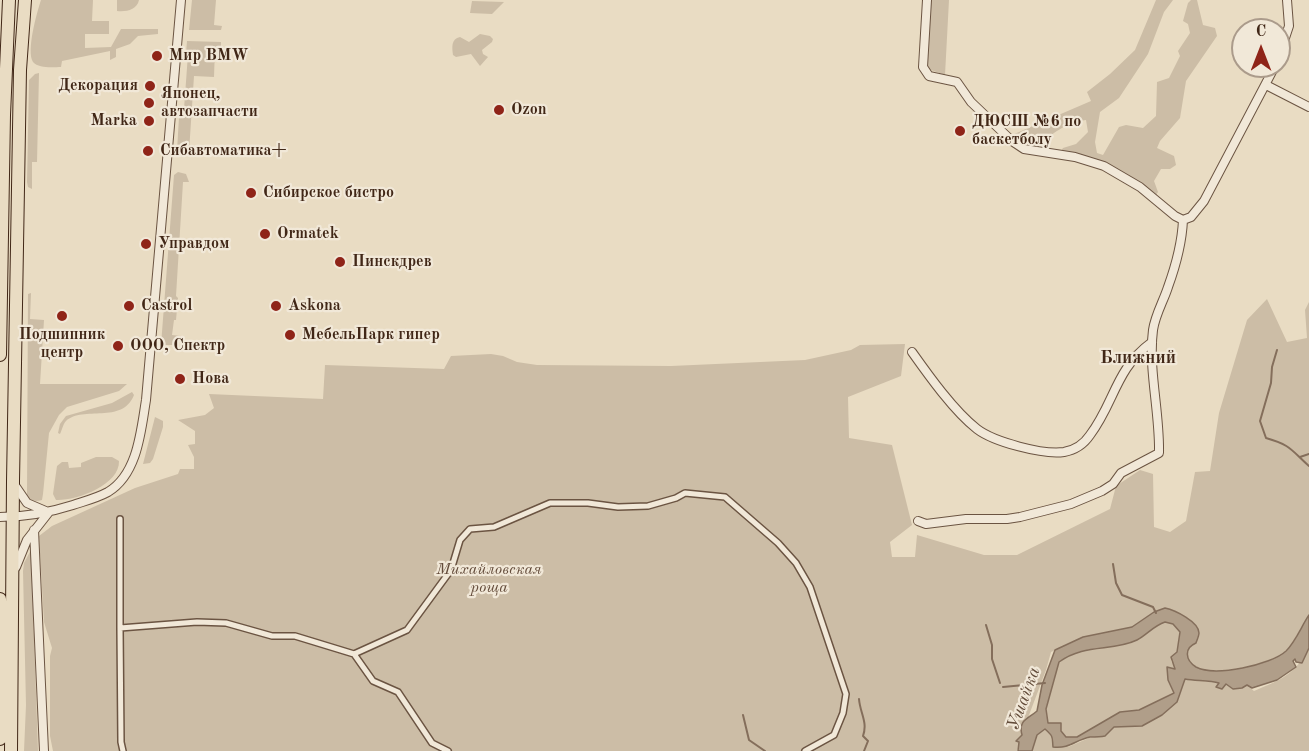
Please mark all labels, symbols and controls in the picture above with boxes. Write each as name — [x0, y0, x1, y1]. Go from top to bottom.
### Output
north arrow — [1231, 18, 1291, 78]
text: С — [1256, 24, 1266, 40]
place label: Мир BMW — [169, 46, 248, 66]
marker: Мир BMW — [150, 49, 164, 63]
place label: Декорация — [58, 76, 138, 96]
marker: Декорация — [143, 79, 157, 93]
place label: Японец, автозапчасти — [161, 84, 258, 122]
marker: Японец, автозапчасти — [142, 96, 156, 110]
place label: Ozon — [511, 100, 547, 120]
marker: Ozon — [492, 103, 506, 117]
place label: Marka — [91, 111, 137, 131]
place label: ДЮСШ №6 по баскетболу — [972, 112, 1081, 150]
marker: Marka — [142, 114, 156, 128]
marker: ДЮСШ №6 по баскетболу — [953, 124, 967, 138]
place label: Сибавтоматика+ — [160, 141, 287, 161]
marker: Сибавтоматика+ — [141, 144, 155, 158]
place label: Сибирское бистро — [263, 183, 394, 203]
marker: Сибирское бистро — [244, 186, 258, 200]
place label: Ormatek — [277, 224, 339, 244]
marker: Ormatek — [258, 227, 272, 241]
place label: Управдом — [158, 234, 229, 254]
marker: Управдом — [139, 237, 153, 251]
place label: Пинскдрев — [352, 252, 432, 272]
marker: Пинскдрев — [333, 255, 347, 269]
place label: Castrol — [141, 296, 192, 316]
place label: Askona — [288, 296, 341, 316]
marker: Castrol — [122, 299, 136, 313]
marker: Askona — [269, 299, 283, 313]
marker: Подшипник центр — [55, 309, 69, 323]
place label: Подшипник центр — [19, 325, 105, 363]
place label: МебельПарк гипер — [302, 325, 440, 345]
marker: МебельПарк гипер — [283, 328, 297, 342]
place label: ООО, Спектр — [130, 336, 225, 356]
marker: ООО, Спектр — [111, 339, 125, 353]
district label: Ближний — [1100, 347, 1176, 369]
place label: Нова — [192, 369, 229, 389]
marker: Нова — [173, 372, 187, 386]
park label: Михайловская роща — [436, 560, 542, 598]
water label: Ушайка — [1002, 664, 1046, 734]

